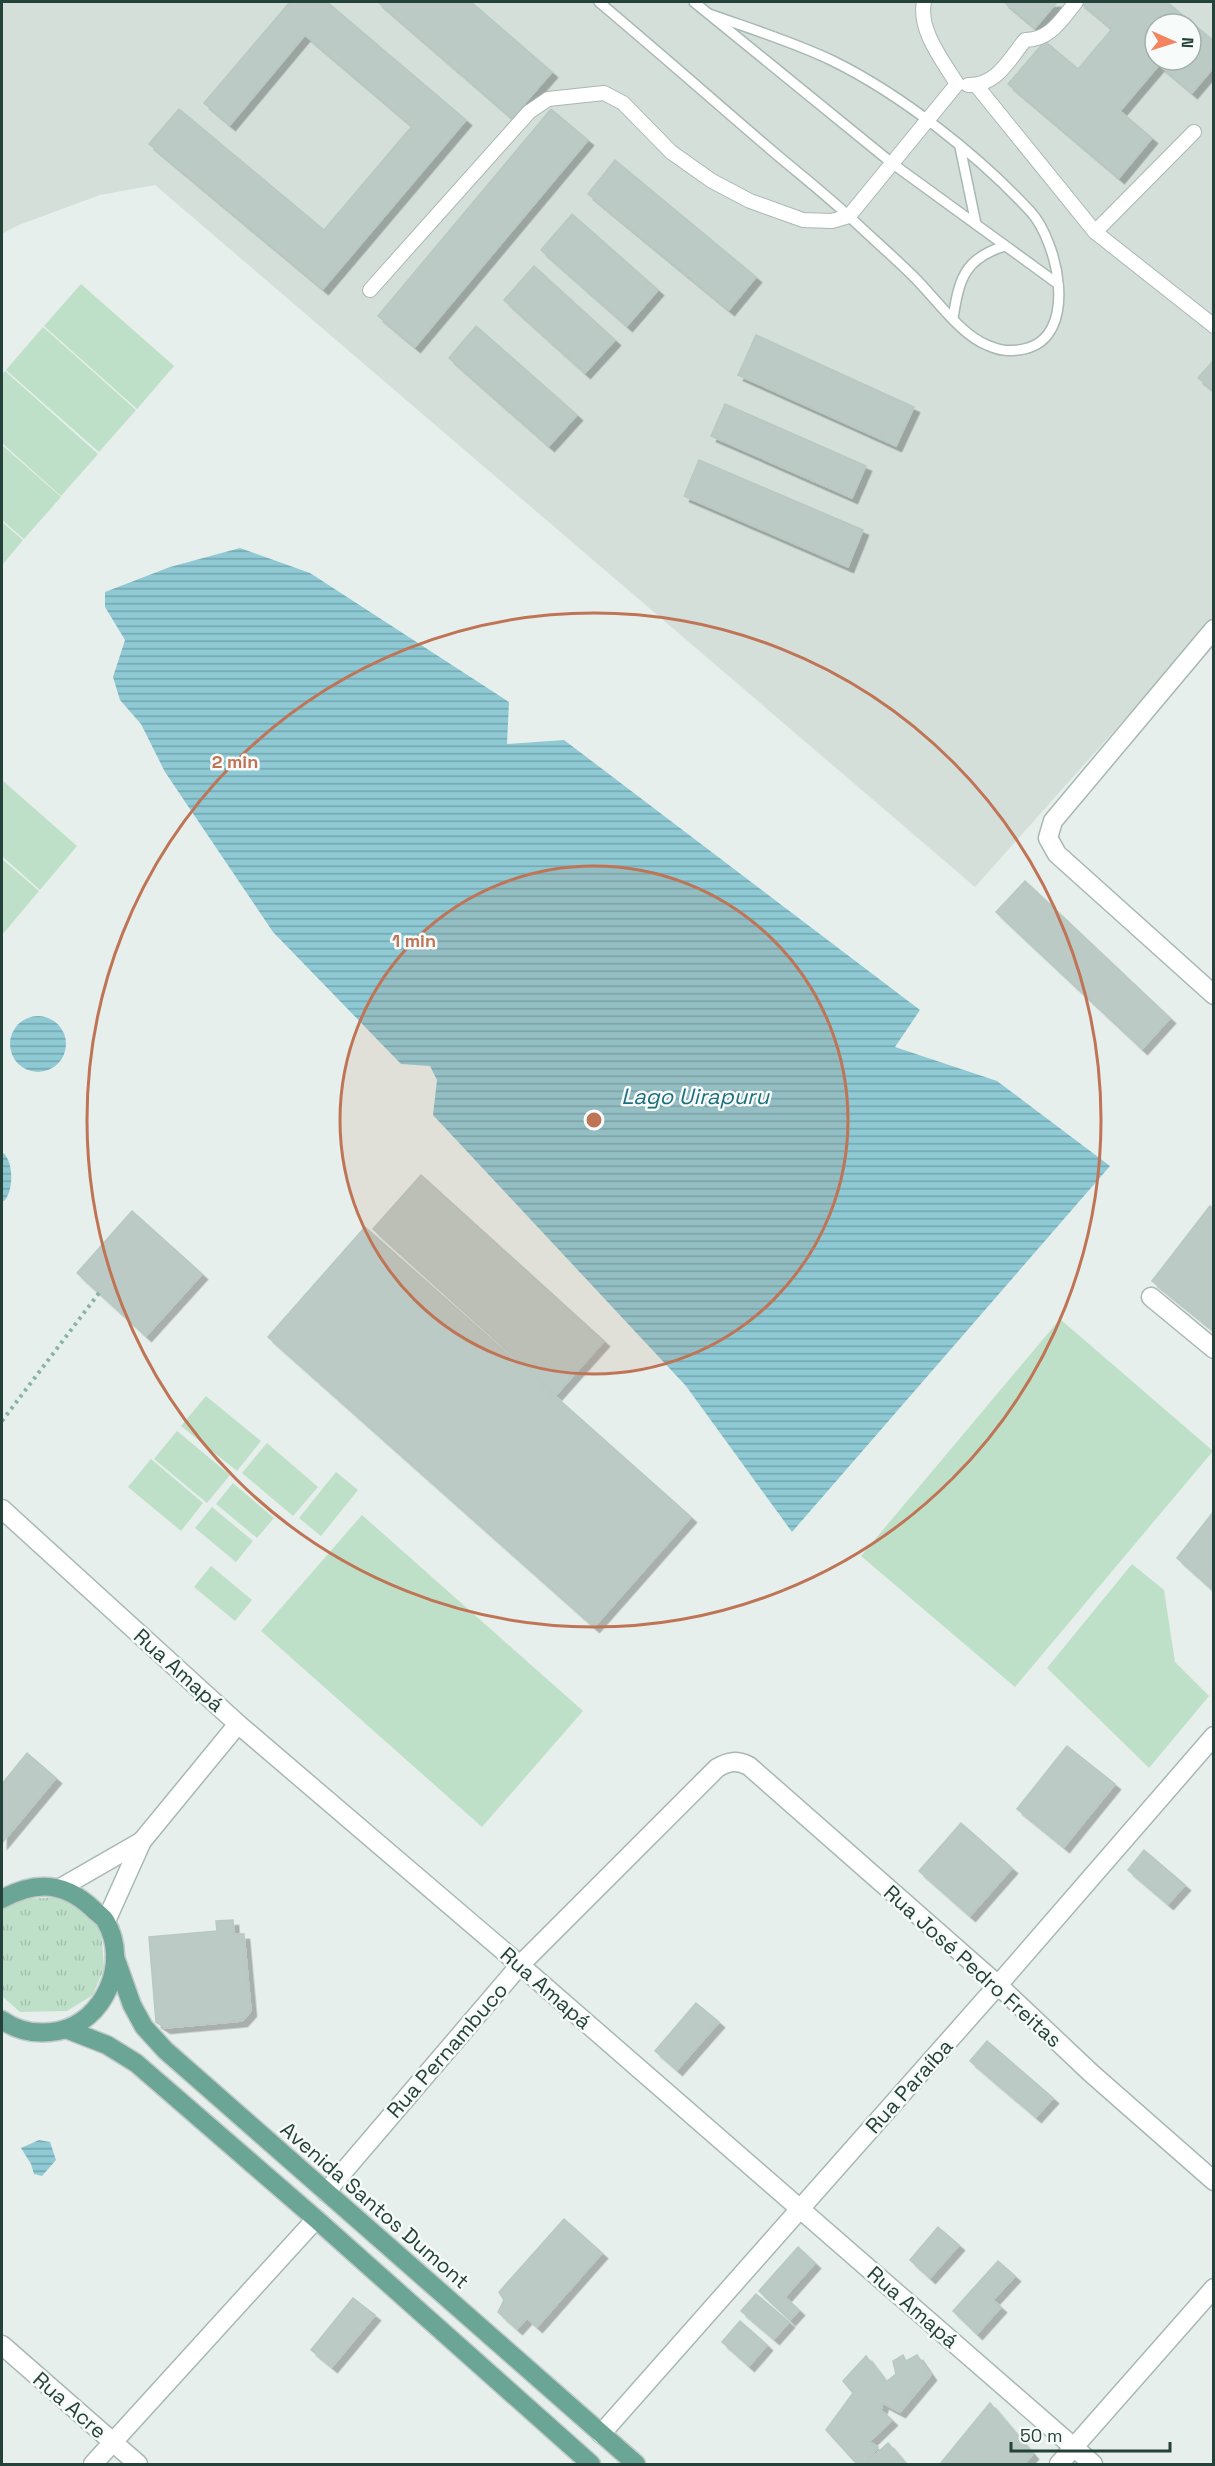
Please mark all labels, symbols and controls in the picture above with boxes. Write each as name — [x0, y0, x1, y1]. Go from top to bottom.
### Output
north arrow — [1143, 12, 1203, 72]
text: N — [1177, 37, 1198, 49]
text: 2 min — [212, 750, 258, 773]
text: 1 min — [392, 929, 436, 952]
water label: Lago Uirapuru — [621, 1082, 770, 1110]
centre of rings — [584, 1110, 604, 1130]
street label: Rua Amapá — [128, 1622, 230, 1718]
street label: Rua José Pedro Freitas — [878, 1879, 1068, 2053]
street label: Rua Amapá — [495, 1941, 597, 2035]
street label: Rua Pernambuco — [381, 1977, 513, 2123]
street label: Rua Paraíba — [859, 2033, 959, 2139]
street label: Avenida Santos Dumont — [275, 2116, 475, 2294]
street label: Rua Amapá — [862, 2260, 964, 2354]
street label: Rua Acre — [28, 2366, 112, 2444]
scale bar — [1011, 2415, 1170, 2453]
text: 50 m — [1020, 2424, 1062, 2447]

